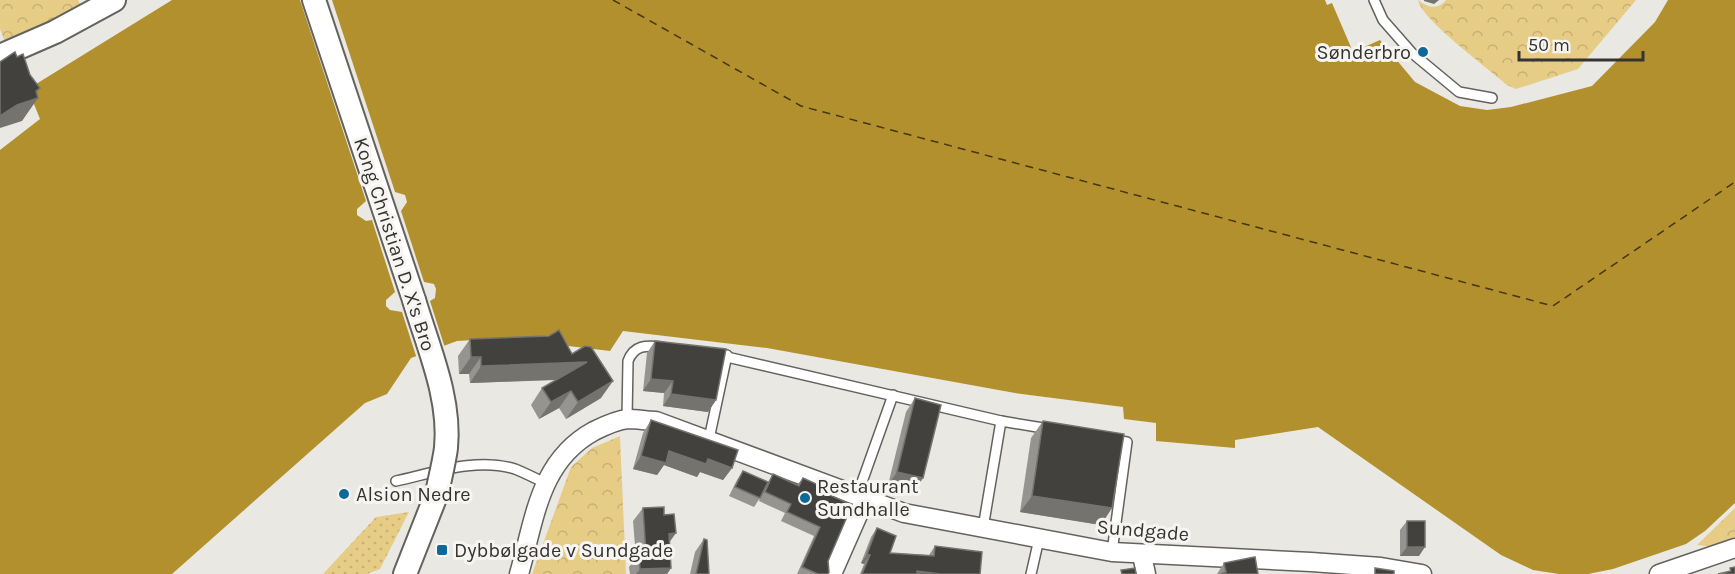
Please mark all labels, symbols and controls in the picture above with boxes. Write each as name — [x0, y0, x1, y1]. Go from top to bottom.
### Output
scale bar — [1519, 24, 1644, 62]
text: 50 m — [1528, 34, 1570, 56]
place label: Sønderbro — [1317, 41, 1411, 64]
marker: Sønderbro — [1416, 45, 1430, 59]
street label: Kong Christian D. X's Bro — [349, 134, 440, 354]
place label: Restaurant Sundhalle — [817, 475, 919, 521]
place label: Alsion Nedre — [356, 483, 471, 506]
marker: Alsion Nedre — [337, 487, 351, 501]
marker: Restaurant Sundhalle — [798, 491, 812, 505]
street label: Sundgade — [1096, 515, 1190, 546]
place label: Dybbølgade v Sundgade — [454, 539, 673, 562]
marker: Dybbølgade v Sundgade — [435, 543, 449, 557]

